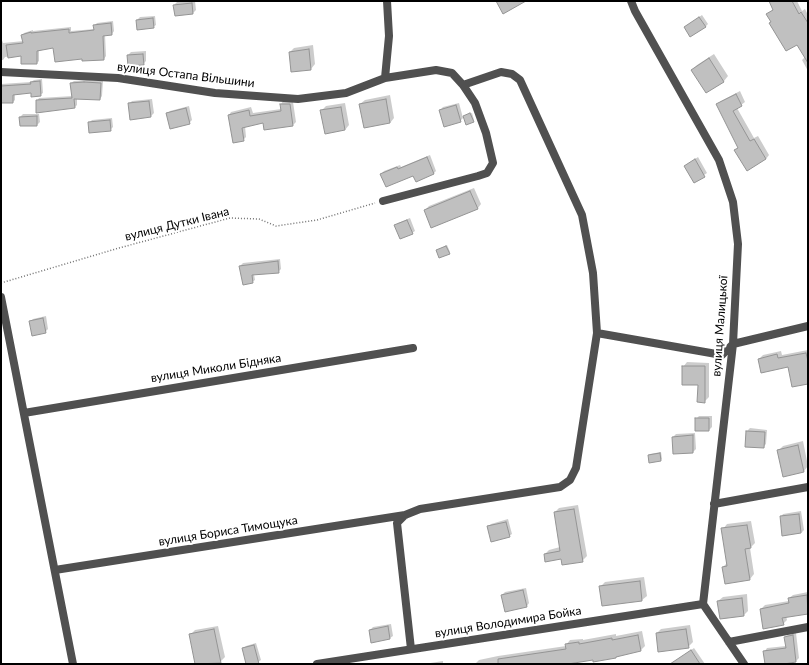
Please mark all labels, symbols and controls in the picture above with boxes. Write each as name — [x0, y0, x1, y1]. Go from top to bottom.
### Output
street label: вулиця Остапа Вільшини — [116, 59, 256, 91]
street label: вулиця Дутки Івана — [123, 204, 231, 244]
street label: вулиця Малицької — [709, 275, 731, 377]
street label: вулиця Миколи Бідняка — [150, 351, 282, 385]
street label: вулиця Бориса Тимощука — [157, 513, 299, 549]
street label: вулиця Володимира Бойка — [434, 603, 582, 641]

